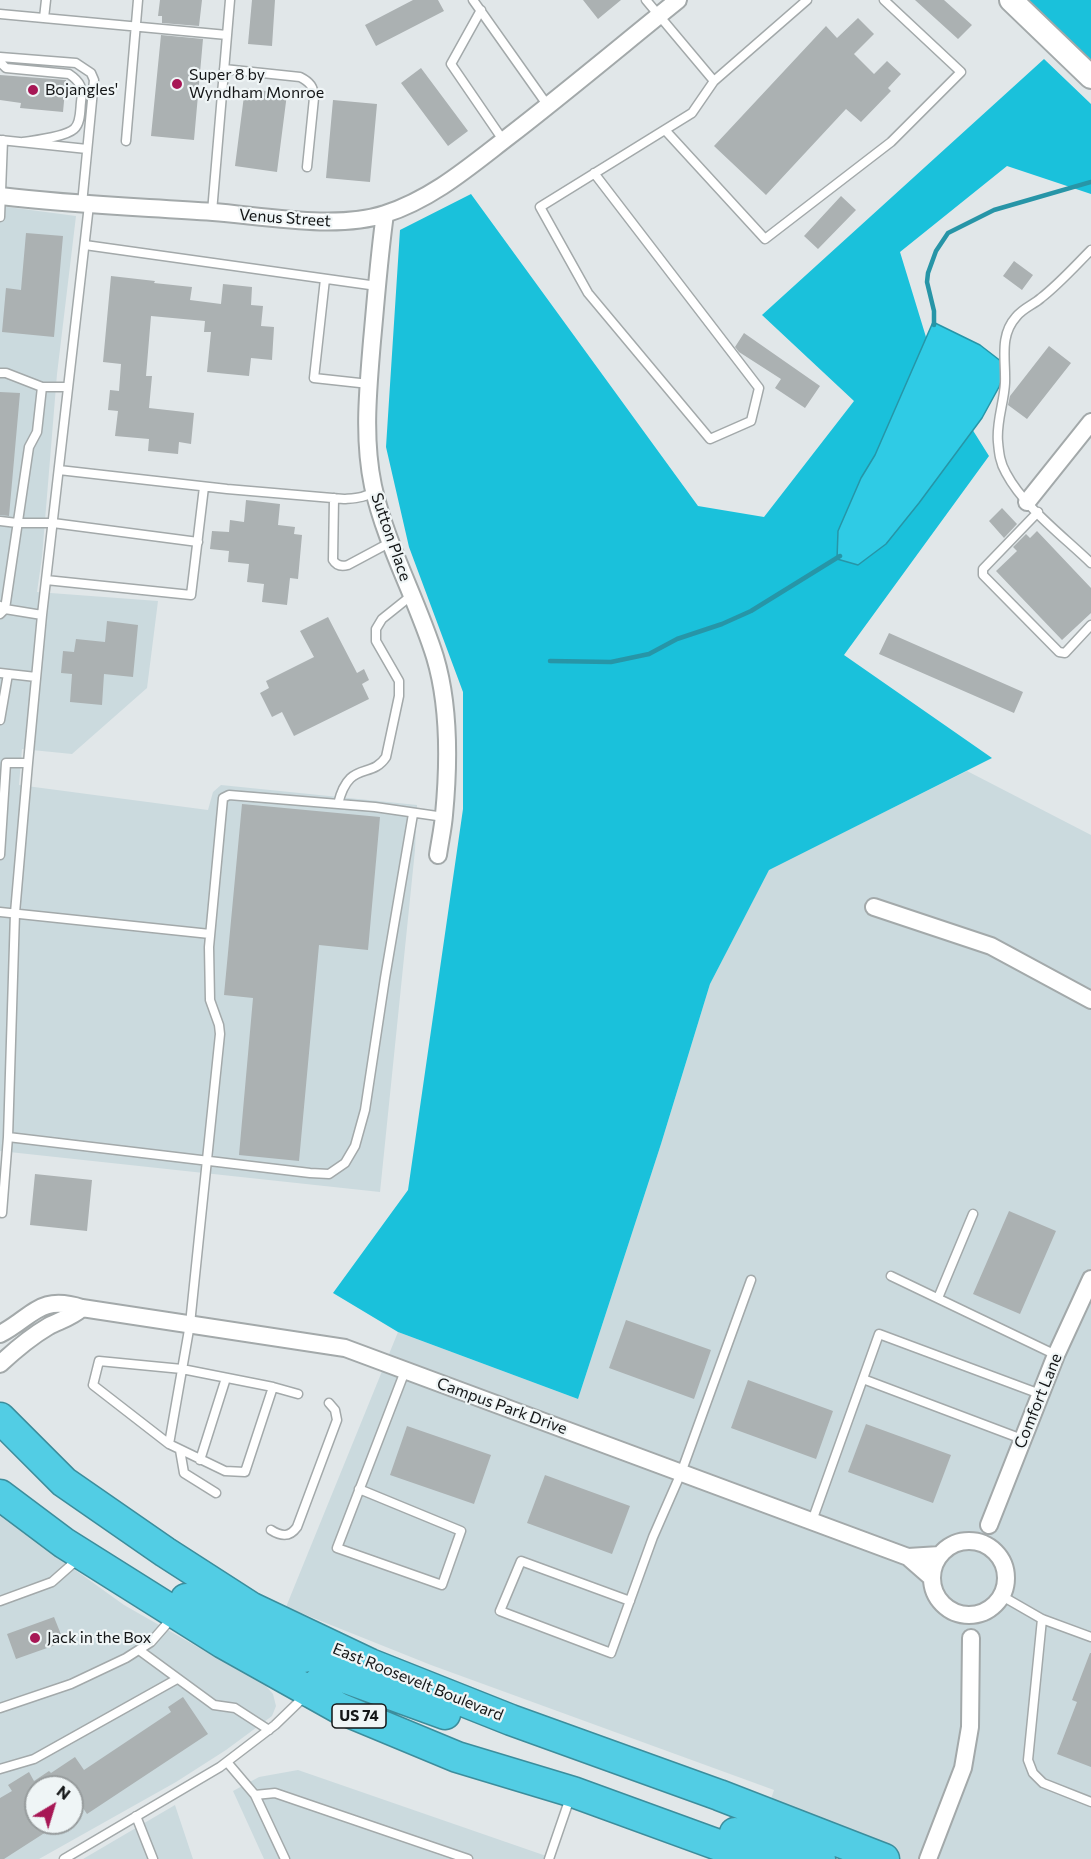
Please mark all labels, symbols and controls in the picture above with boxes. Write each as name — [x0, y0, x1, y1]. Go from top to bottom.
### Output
place label: Super 8 by Wyndham Monroe — [189, 65, 324, 103]
marker: Super 8 by Wyndham Monroe — [170, 77, 184, 91]
place label: Bojangles' — [45, 80, 118, 100]
marker: Bojangles' — [26, 83, 40, 97]
street label: Venus Street — [238, 205, 332, 231]
street label: Sutton Place — [367, 490, 415, 584]
street label: Comfort Lane — [1010, 1351, 1066, 1451]
street label: Campus Park Drive — [434, 1374, 570, 1438]
place label: Jack in the Box — [47, 1628, 151, 1648]
marker: Jack in the Box — [28, 1631, 42, 1645]
street label: East Roosevelt Boulevard — [330, 1639, 506, 1725]
road number: US 74 — [332, 1704, 386, 1728]
north arrow — [24, 1775, 84, 1835]
text: N — [54, 1781, 75, 1803]

